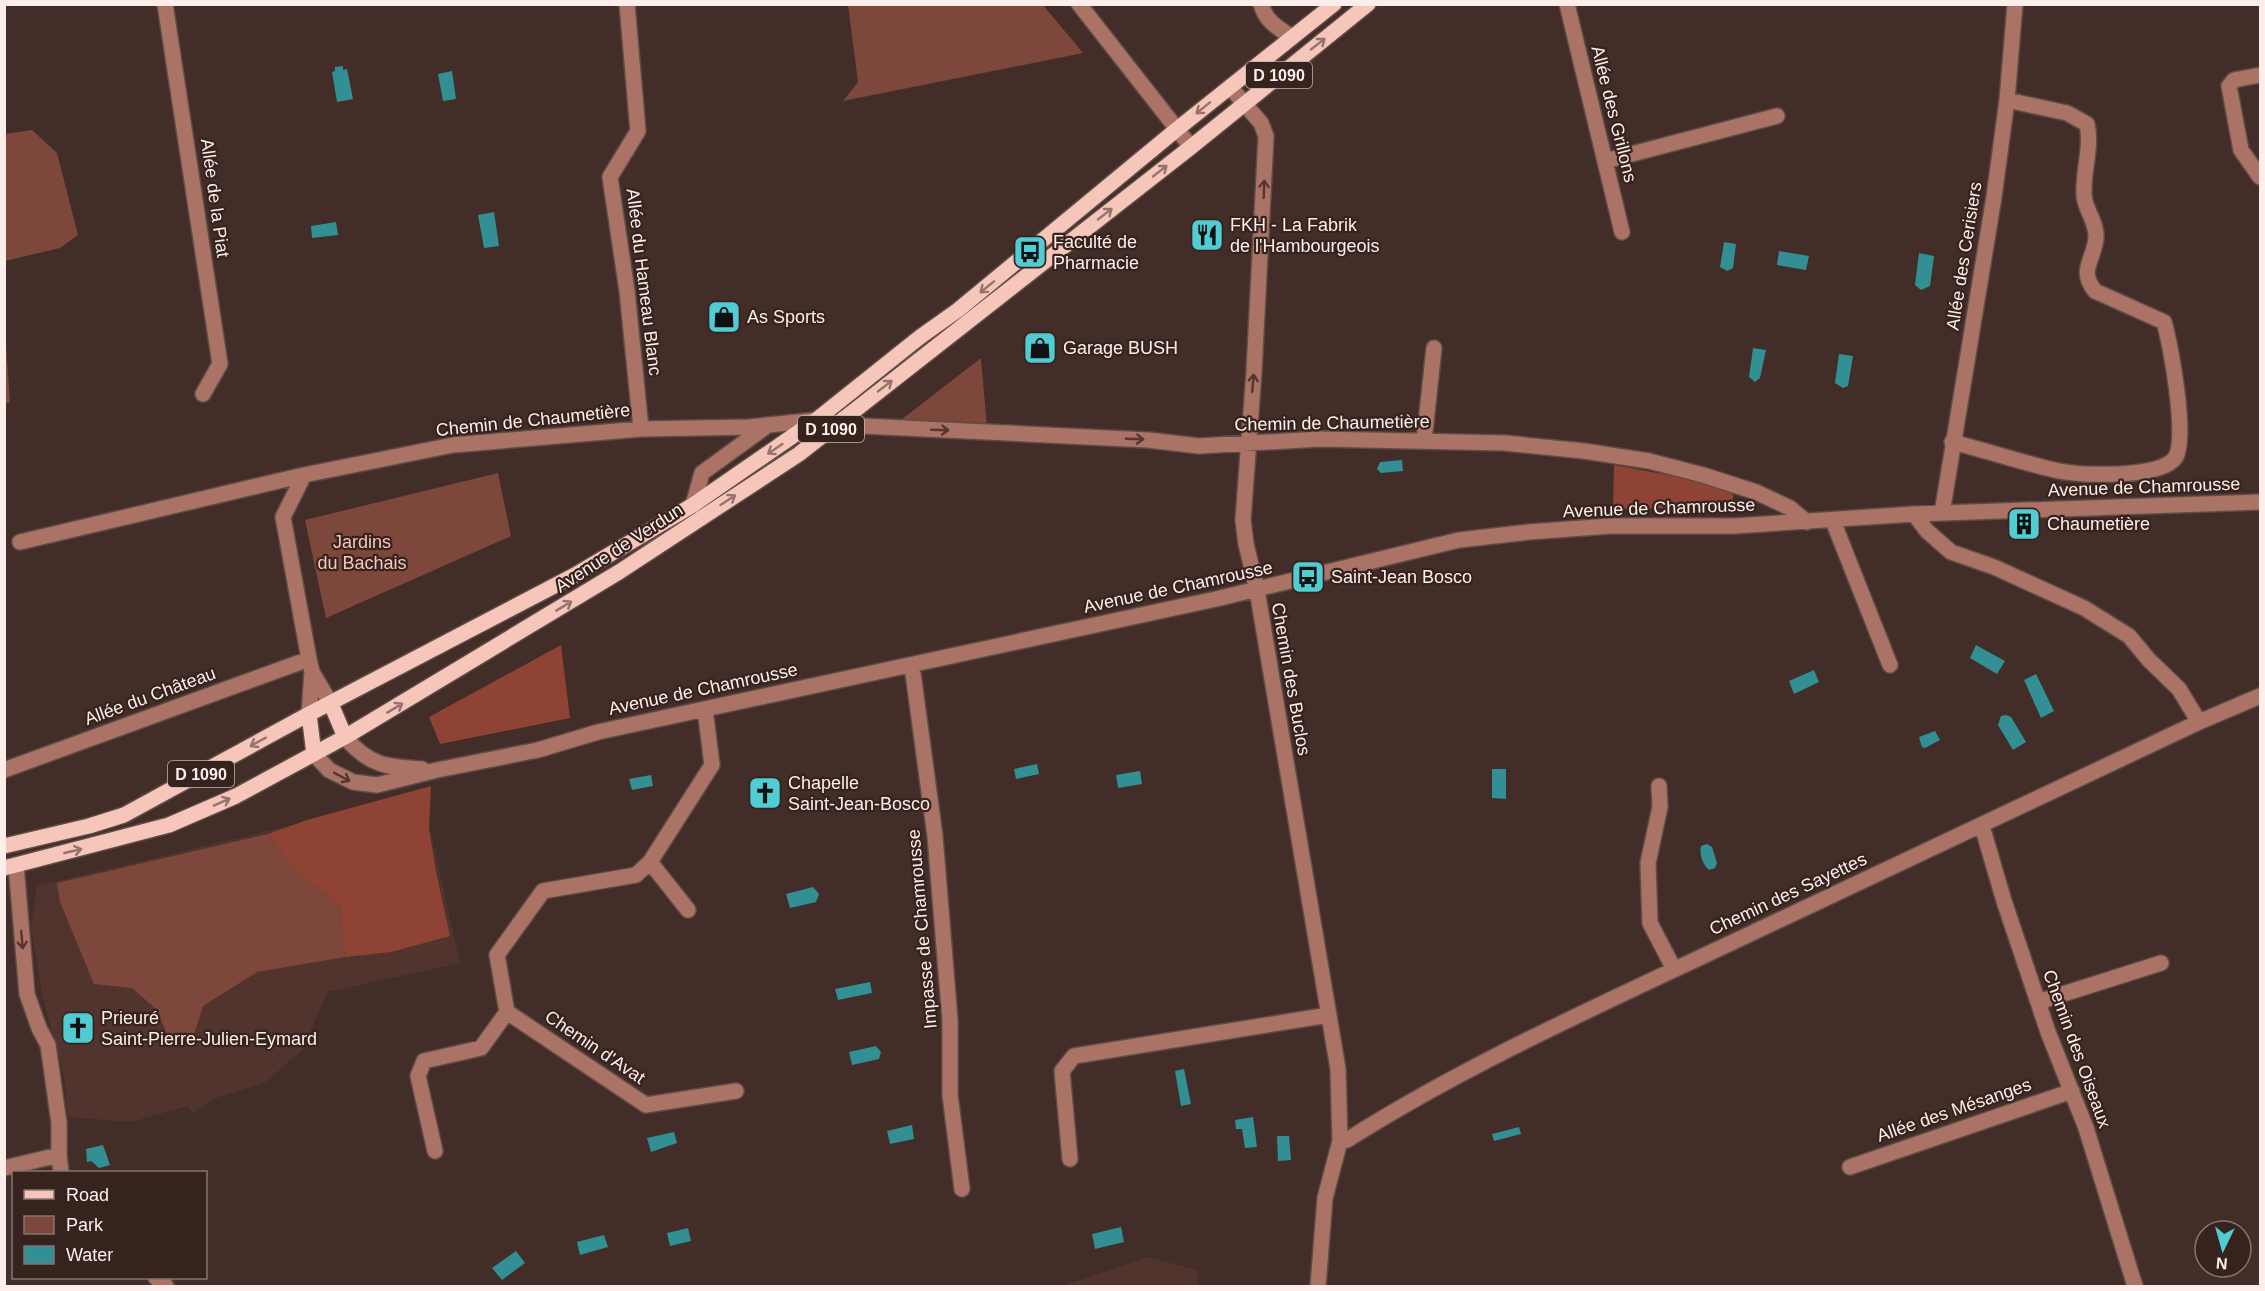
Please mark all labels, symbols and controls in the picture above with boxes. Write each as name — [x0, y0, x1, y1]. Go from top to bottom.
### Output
one-way arrow — [1310, 38, 1326, 51]
street label: Allée des Grillons — [1587, 44, 1641, 184]
road number: D 1090 — [1246, 62, 1312, 88]
one-way arrow — [1195, 102, 1211, 115]
street label: Allée de la Piat — [197, 137, 233, 259]
one-way arrow — [1152, 164, 1168, 177]
one-way arrow — [1258, 179, 1269, 199]
street label: Allée des Cerisiers — [1942, 180, 1986, 332]
street label: Allée du Hameau Blanc — [623, 187, 665, 377]
one-way arrow — [1097, 207, 1113, 220]
place label: FKH - La Fabrik de l'Hambourgeois — [1230, 215, 1380, 256]
restaurant icon: FKH - La Fabrik de l'Hambourgeois — [1189, 217, 1225, 253]
place label: Faculté de Pharmacie — [1053, 232, 1139, 273]
bus stop icon: Faculté de Pharmacie — [1012, 234, 1048, 270]
one-way arrow — [979, 281, 995, 294]
shop icon: As Sports — [706, 299, 742, 335]
place label: As Sports — [747, 307, 825, 327]
shop icon: Garage BUSH — [1022, 330, 1058, 366]
place label: Garage BUSH — [1063, 338, 1178, 358]
one-way arrow — [1248, 374, 1259, 394]
one-way arrow — [877, 379, 893, 392]
street label: Chemin de Chaumetière — [435, 400, 631, 440]
street label: Chemin de Chaumetière — [1234, 411, 1430, 435]
road number: D 1090 — [798, 416, 864, 442]
one-way arrow — [930, 425, 950, 436]
one-way arrow — [1124, 433, 1144, 445]
one-way arrow — [767, 443, 784, 455]
street label: Avenue de Chamrousse — [2047, 474, 2241, 500]
one-way arrow — [719, 494, 736, 506]
street label: Avenue de Chamrousse — [1562, 495, 1756, 521]
street label: Avenue de Verdun — [552, 499, 686, 597]
building icon: Chaumetière — [2006, 506, 2042, 542]
place label: Chaumetière — [2047, 514, 2150, 534]
park label: Jardins du Bachais — [317, 532, 407, 573]
street label: Avenue de Chamrousse — [1082, 557, 1274, 617]
bus stop icon: Saint-Jean Bosco — [1290, 559, 1326, 595]
place label: Saint-Jean Bosco — [1331, 567, 1472, 587]
one-way arrow — [555, 599, 572, 611]
street label: Chemin des Buclos — [1268, 601, 1314, 757]
street label: Avenue de Chamrousse — [607, 659, 799, 719]
street label: Allée du Château — [82, 663, 218, 729]
one-way arrow — [386, 701, 403, 713]
one-way arrow — [250, 736, 267, 748]
road number: D 1090 — [168, 761, 234, 787]
one-way arrow — [333, 772, 351, 783]
place label: Chapelle Saint-Jean-Bosco — [788, 773, 930, 814]
church icon: Chapelle Saint-Jean-Bosco — [747, 775, 783, 811]
one-way arrow — [213, 795, 231, 807]
street label: Impasse de Chamrousse — [903, 828, 941, 1030]
one-way arrow — [62, 845, 82, 856]
street label: Chemin des Sayettes — [1706, 849, 1870, 939]
one-way arrow — [17, 930, 28, 950]
street label: Chemin des Oiseaux — [2039, 967, 2115, 1131]
street label: Chemin d'Avat — [541, 1006, 649, 1088]
place label: Prieuré Saint-Pierre-Julien-Eymard — [101, 1008, 317, 1049]
church icon: Prieuré Saint-Pierre-Julien-Eymard — [60, 1010, 96, 1046]
street label: Allée des Mésanges — [1874, 1074, 2034, 1146]
legend — [12, 1171, 207, 1279]
text: Road — [66, 1185, 109, 1205]
text: Park — [66, 1215, 104, 1235]
north arrow — [2193, 1219, 2253, 1279]
text: Water — [66, 1245, 113, 1265]
text: N — [2215, 1254, 2228, 1272]

